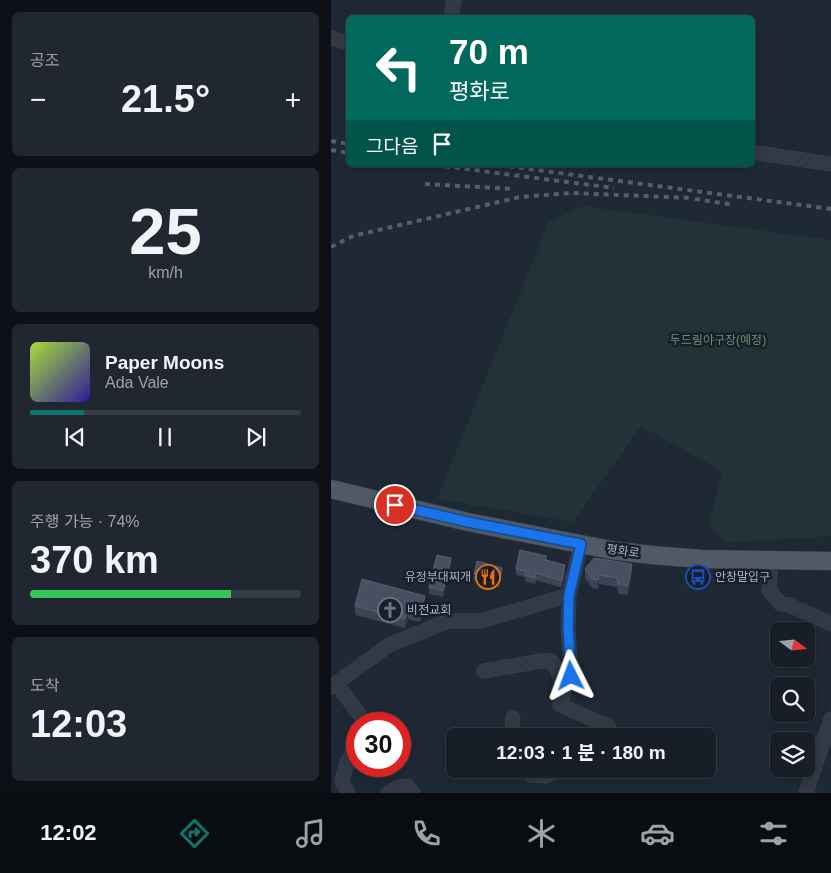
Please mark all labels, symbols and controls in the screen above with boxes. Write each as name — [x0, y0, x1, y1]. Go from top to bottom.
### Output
text: 70 m — [449, 32, 529, 71]
icon: left — [366, 35, 431, 100]
text: 공조 — [30, 52, 59, 69]
text: 21.5° — [121, 78, 210, 120]
text: 평화로 — [449, 79, 510, 104]
text: − — [30, 84, 46, 115]
text: + — [285, 84, 301, 115]
icon: arrive — [428, 130, 456, 158]
text: 그다음 — [366, 136, 418, 157]
text: 25 — [129, 195, 202, 268]
text: km/h — [148, 264, 183, 281]
park label: 두드림야구장(예정) — [670, 333, 766, 347]
text: Paper Moons — [105, 352, 224, 373]
text: Ada Vale — [105, 374, 169, 391]
icon: previous — [61, 423, 89, 451]
icon: pause — [151, 423, 179, 451]
icon: next — [242, 423, 270, 451]
pin — [374, 484, 416, 526]
icon: arrive — [381, 491, 409, 519]
text: 주행 가능 · 74% — [30, 513, 140, 530]
text: 370 km — [30, 539, 159, 581]
street label: 평화로 — [606, 542, 640, 560]
restaurant icon: 유정부대찌개 — [475, 564, 501, 590]
bus stop icon: 안창말입구 — [685, 564, 711, 590]
place label: 유정부대찌개 — [405, 570, 471, 584]
place label: 안창말입구 — [715, 570, 770, 584]
church icon: 비전교회 — [377, 597, 403, 623]
place label: 비전교회 — [407, 603, 451, 617]
north arrow — [770, 622, 815, 668]
map controls — [770, 622, 815, 777]
position arrow — [544, 649, 596, 701]
text: 도착 — [30, 677, 59, 694]
button: search — [770, 677, 815, 722]
text: 12:03 — [30, 703, 127, 745]
speed limit sign: 30 — [346, 712, 411, 777]
button: layers — [770, 732, 815, 777]
text: 12:03 · 1 분 · 180 m — [496, 742, 666, 763]
icon: directions — [177, 816, 212, 851]
icon: music — [293, 816, 328, 851]
icon: phone — [409, 816, 444, 851]
icon: climate — [524, 816, 559, 851]
icon: car — [640, 816, 675, 851]
icon: filters — [756, 816, 791, 851]
text: 12:02 — [40, 820, 97, 845]

